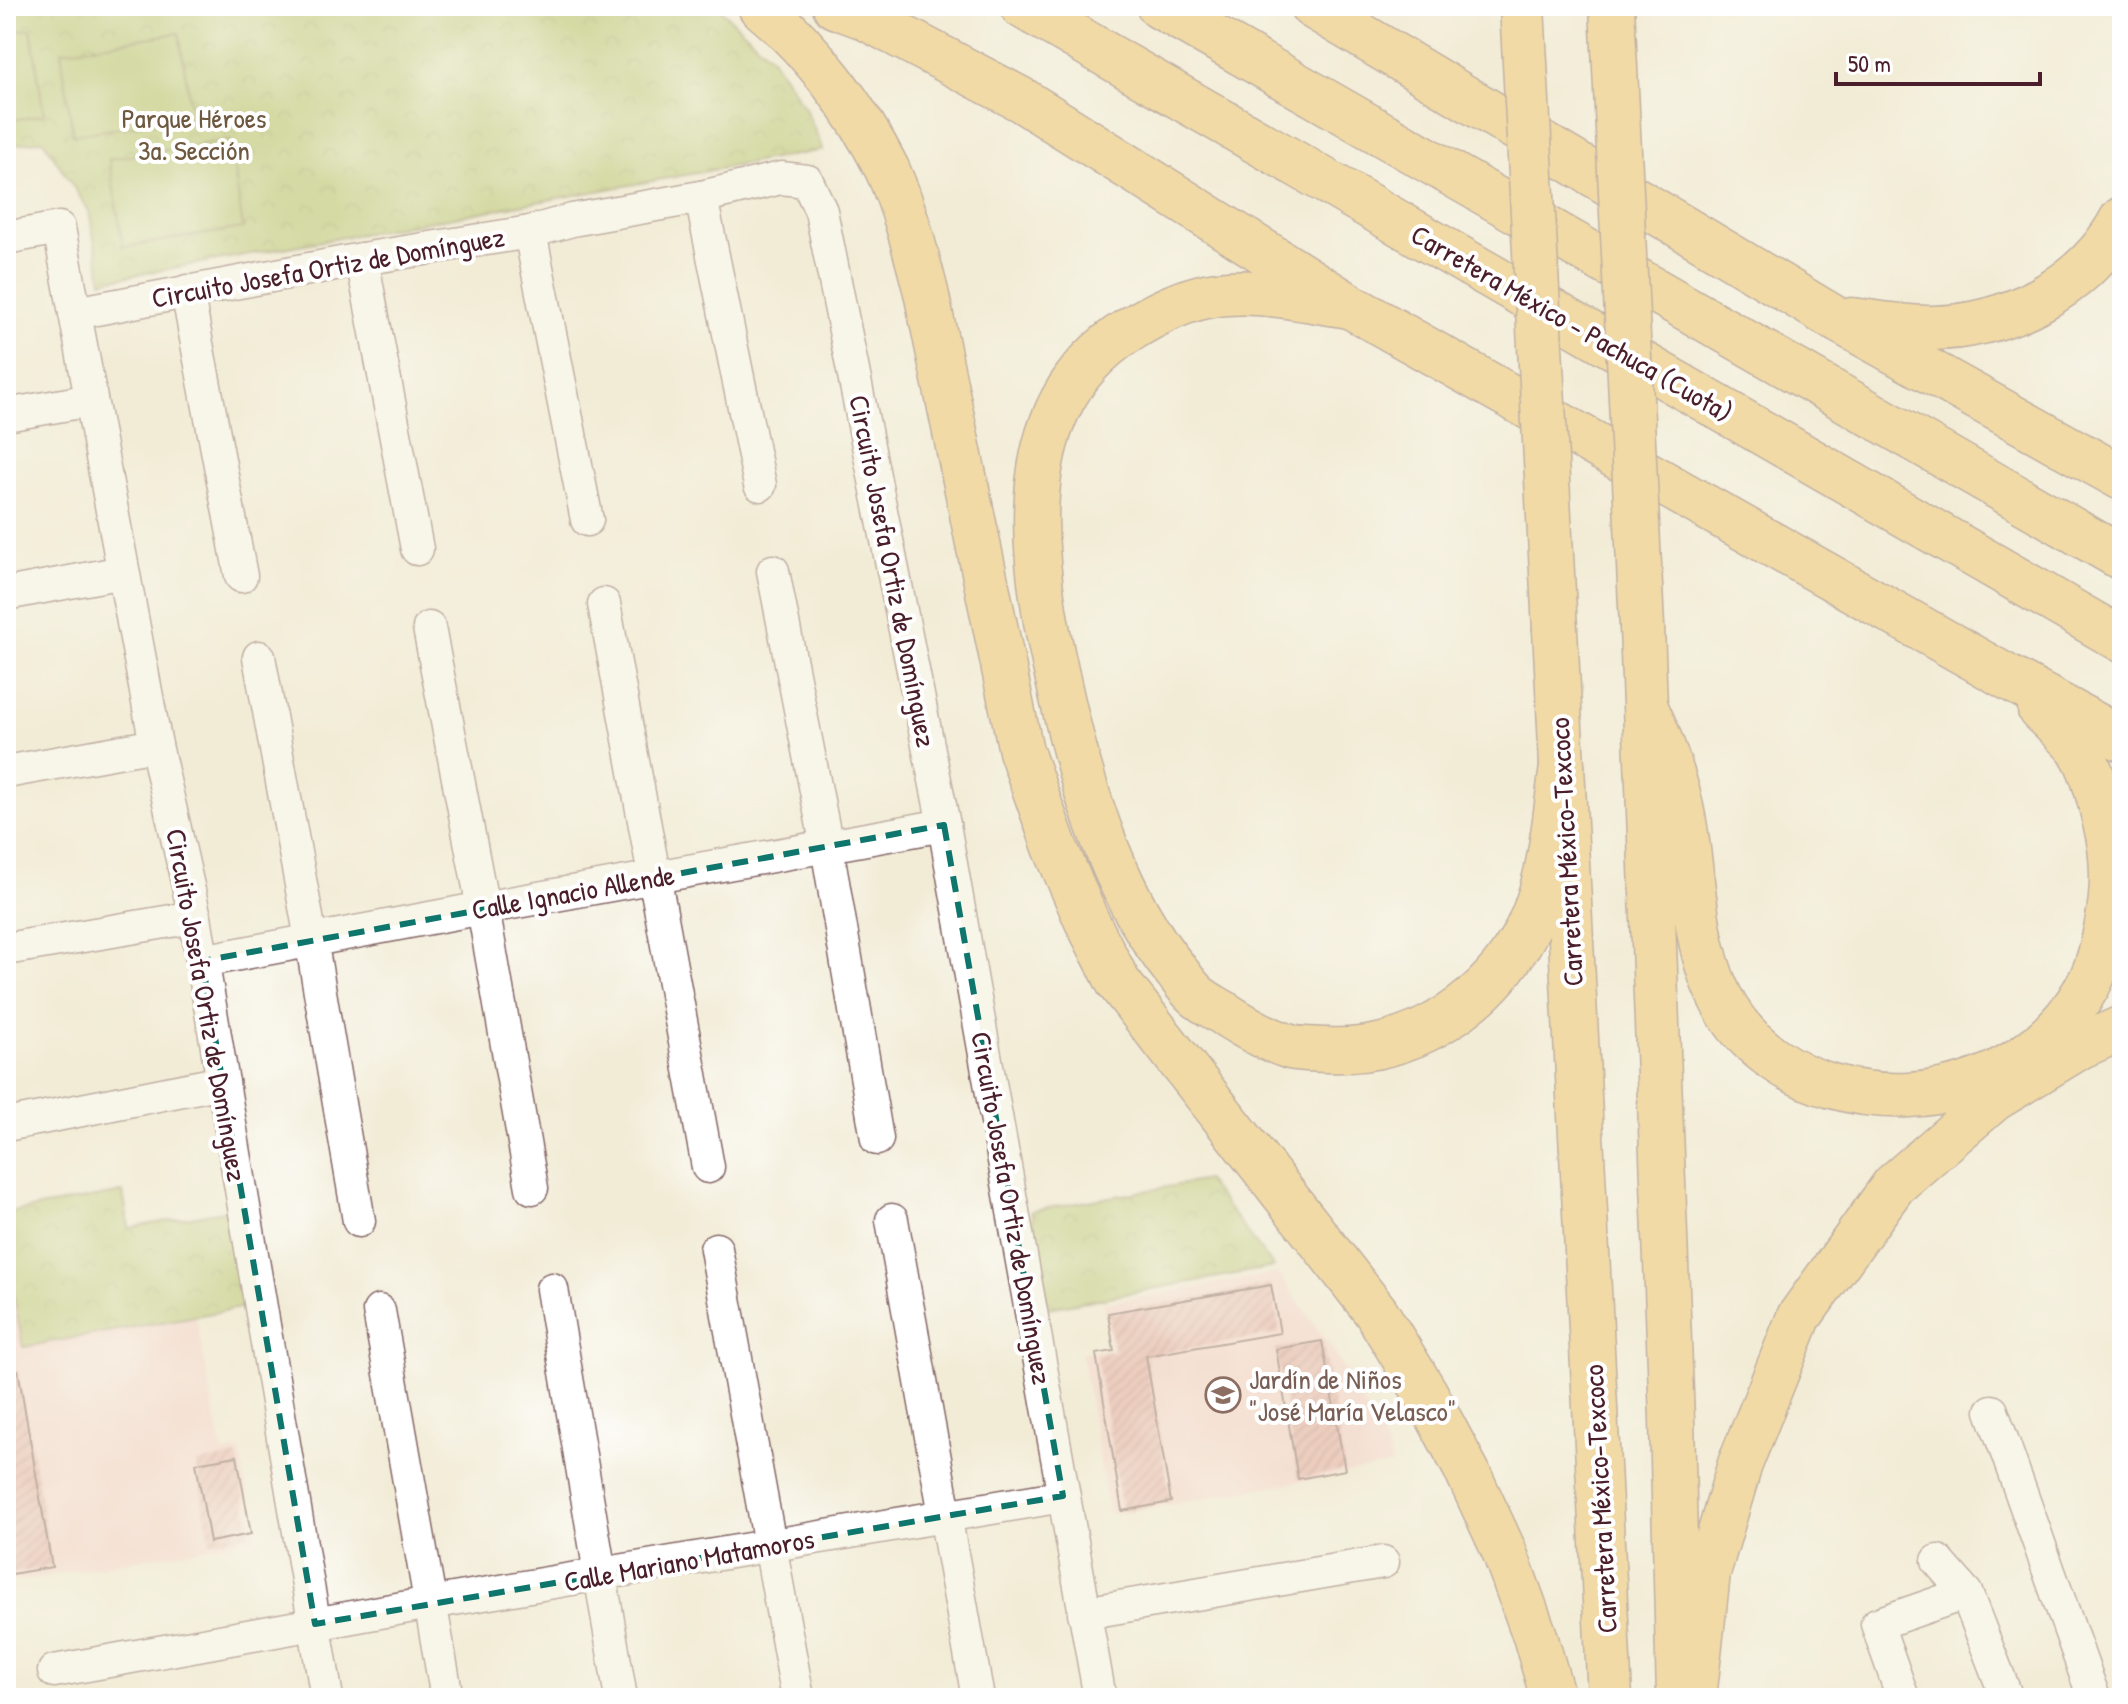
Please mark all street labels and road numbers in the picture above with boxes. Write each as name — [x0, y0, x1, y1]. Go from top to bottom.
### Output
street label: Carretera México - Pachuca (Cuota) — [1404, 215, 1740, 431]
street label: Circuito Josefa Ortiz de Domínguez — [149, 217, 507, 317]
street label: Circuito Josefa Ortiz de Domínguez — [840, 392, 946, 750]
street label: Carretera México-Texcoco — [1540, 717, 1592, 987]
street label: Circuito Josefa Ortiz de Domínguez — [157, 826, 257, 1184]
street label: Calle Ignacio Allende — [469, 855, 677, 929]
street label: Circuito Josefa Ortiz de Domínguez — [962, 1029, 1062, 1387]
street label: Carretera México-Texcoco — [1574, 1364, 1626, 1634]
street label: Calle Mariano Matamoros — [561, 1519, 817, 1601]

